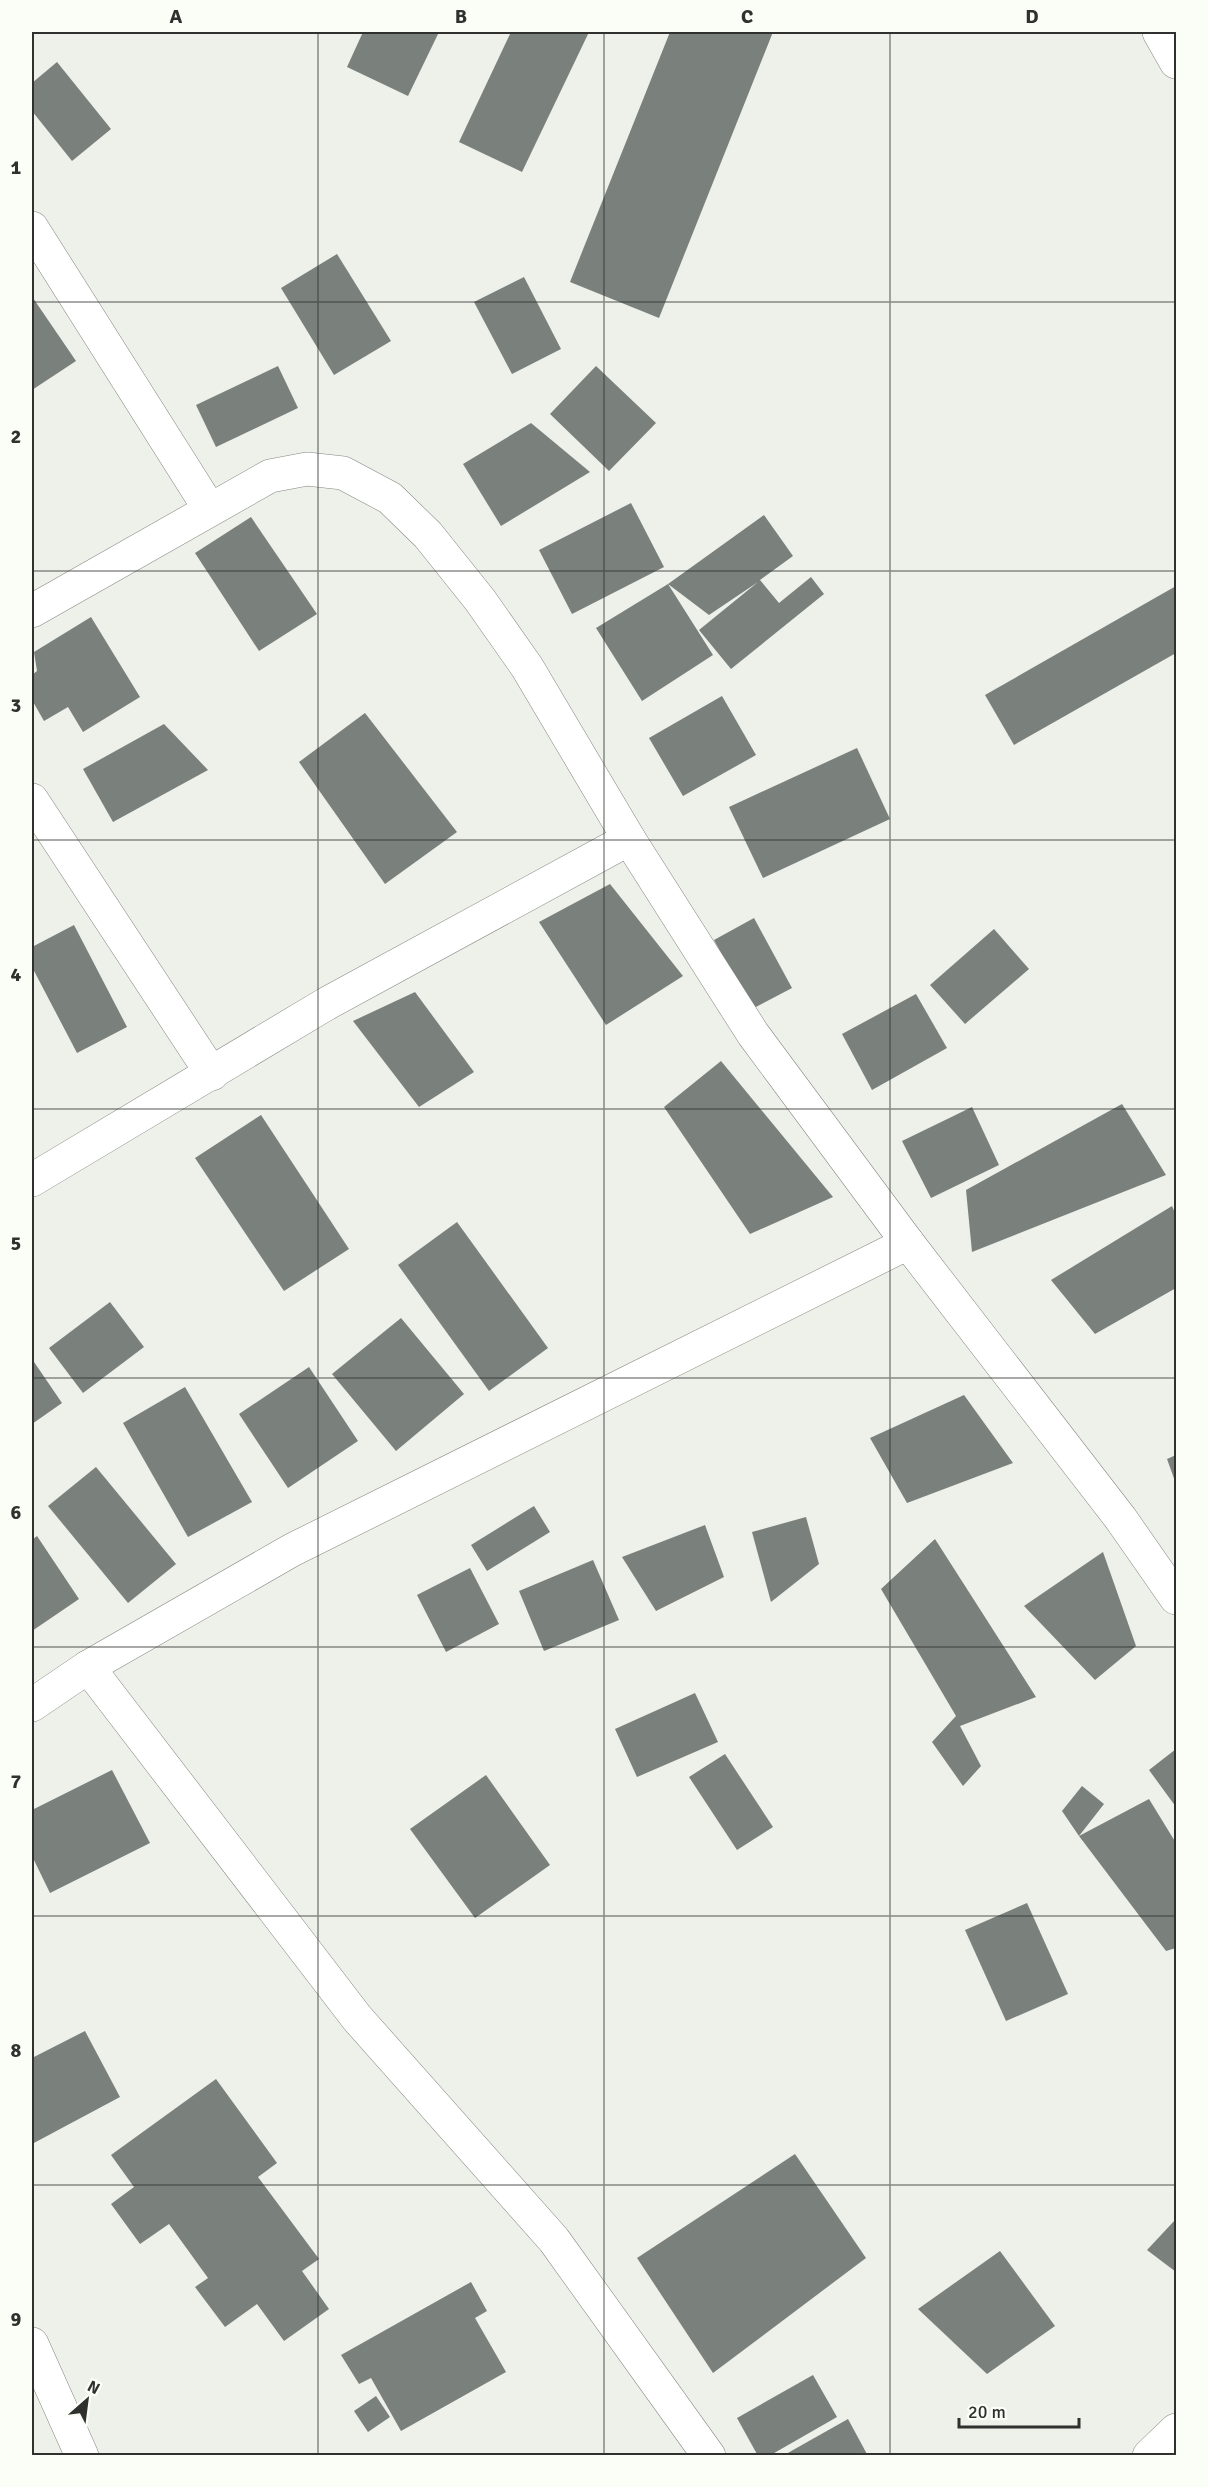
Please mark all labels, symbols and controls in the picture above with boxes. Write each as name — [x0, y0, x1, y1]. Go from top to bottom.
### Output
text: A — [170, 4, 183, 29]
text: B — [455, 4, 467, 29]
text: C — [741, 4, 753, 29]
text: D — [1025, 4, 1039, 29]
text: 1 — [11, 155, 22, 180]
text: 2 — [11, 424, 21, 449]
text: 3 — [11, 693, 21, 718]
text: 4 — [11, 962, 22, 987]
text: 5 — [11, 1231, 21, 1256]
text: 6 — [11, 1500, 22, 1525]
text: 7 — [11, 1769, 22, 1794]
text: 8 — [11, 2038, 22, 2063]
text: 9 — [11, 2307, 22, 2332]
north arrow — [57, 2370, 117, 2430]
text: N — [84, 2376, 103, 2399]
scale bar — [959, 2391, 1079, 2429]
text: 20 m — [968, 2401, 1006, 2423]

